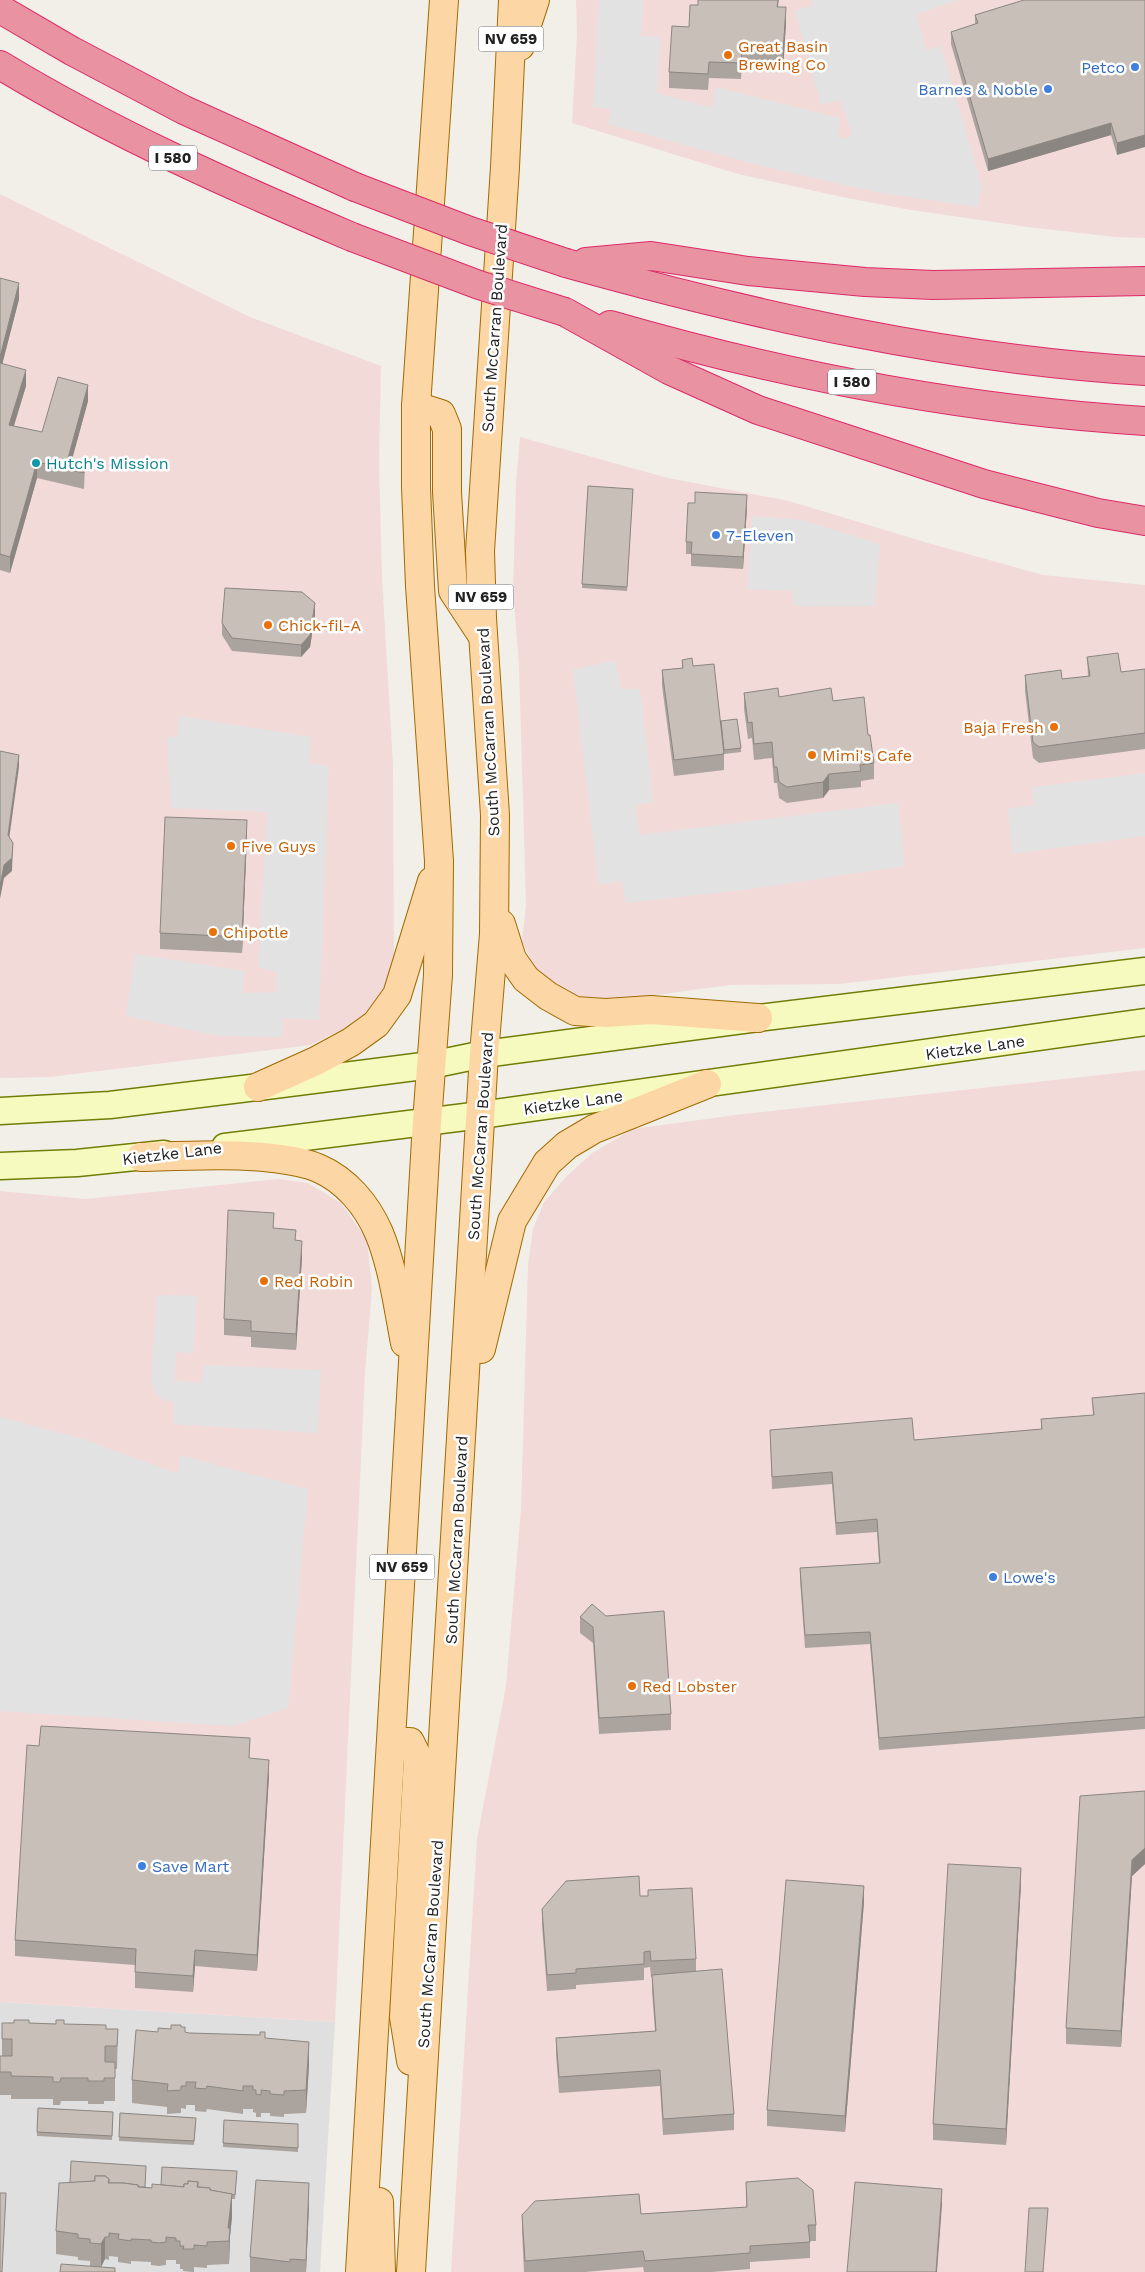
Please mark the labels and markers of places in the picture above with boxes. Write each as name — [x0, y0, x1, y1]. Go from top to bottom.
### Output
place label: Great Basin Brewing Co — [738, 37, 828, 74]
marker: Great Basin Brewing Co — [722, 49, 734, 61]
place label: Petco — [1081, 58, 1125, 77]
marker: Petco — [1129, 61, 1141, 73]
place label: Barnes & Noble — [918, 80, 1038, 99]
marker: Barnes & Noble — [1042, 83, 1054, 95]
place label: Hutch's Mission — [46, 454, 169, 473]
marker: Hutch's Mission — [30, 457, 42, 469]
place label: 7-Eleven — [726, 526, 794, 545]
marker: 7-Eleven — [710, 529, 722, 541]
place label: Chick-fil-A — [278, 616, 362, 635]
marker: Chick-fil-A — [262, 619, 274, 631]
place label: Baja Fresh — [963, 718, 1044, 737]
marker: Baja Fresh — [1048, 721, 1060, 733]
place label: Mimi's Cafe — [822, 746, 912, 765]
marker: Mimi's Cafe — [806, 749, 818, 761]
place label: Five Guys — [241, 837, 316, 856]
marker: Five Guys — [225, 840, 237, 852]
place label: Chipotle — [223, 923, 288, 942]
marker: Chipotle — [207, 926, 219, 938]
place label: Red Robin — [274, 1272, 353, 1291]
marker: Red Robin — [258, 1275, 270, 1287]
place label: Lowe's — [1003, 1568, 1056, 1587]
marker: Lowe's — [987, 1571, 999, 1583]
place label: Red Lobster — [642, 1677, 737, 1696]
marker: Red Lobster — [626, 1680, 638, 1692]
place label: Save Mart — [152, 1857, 230, 1876]
marker: Save Mart — [136, 1860, 148, 1872]

